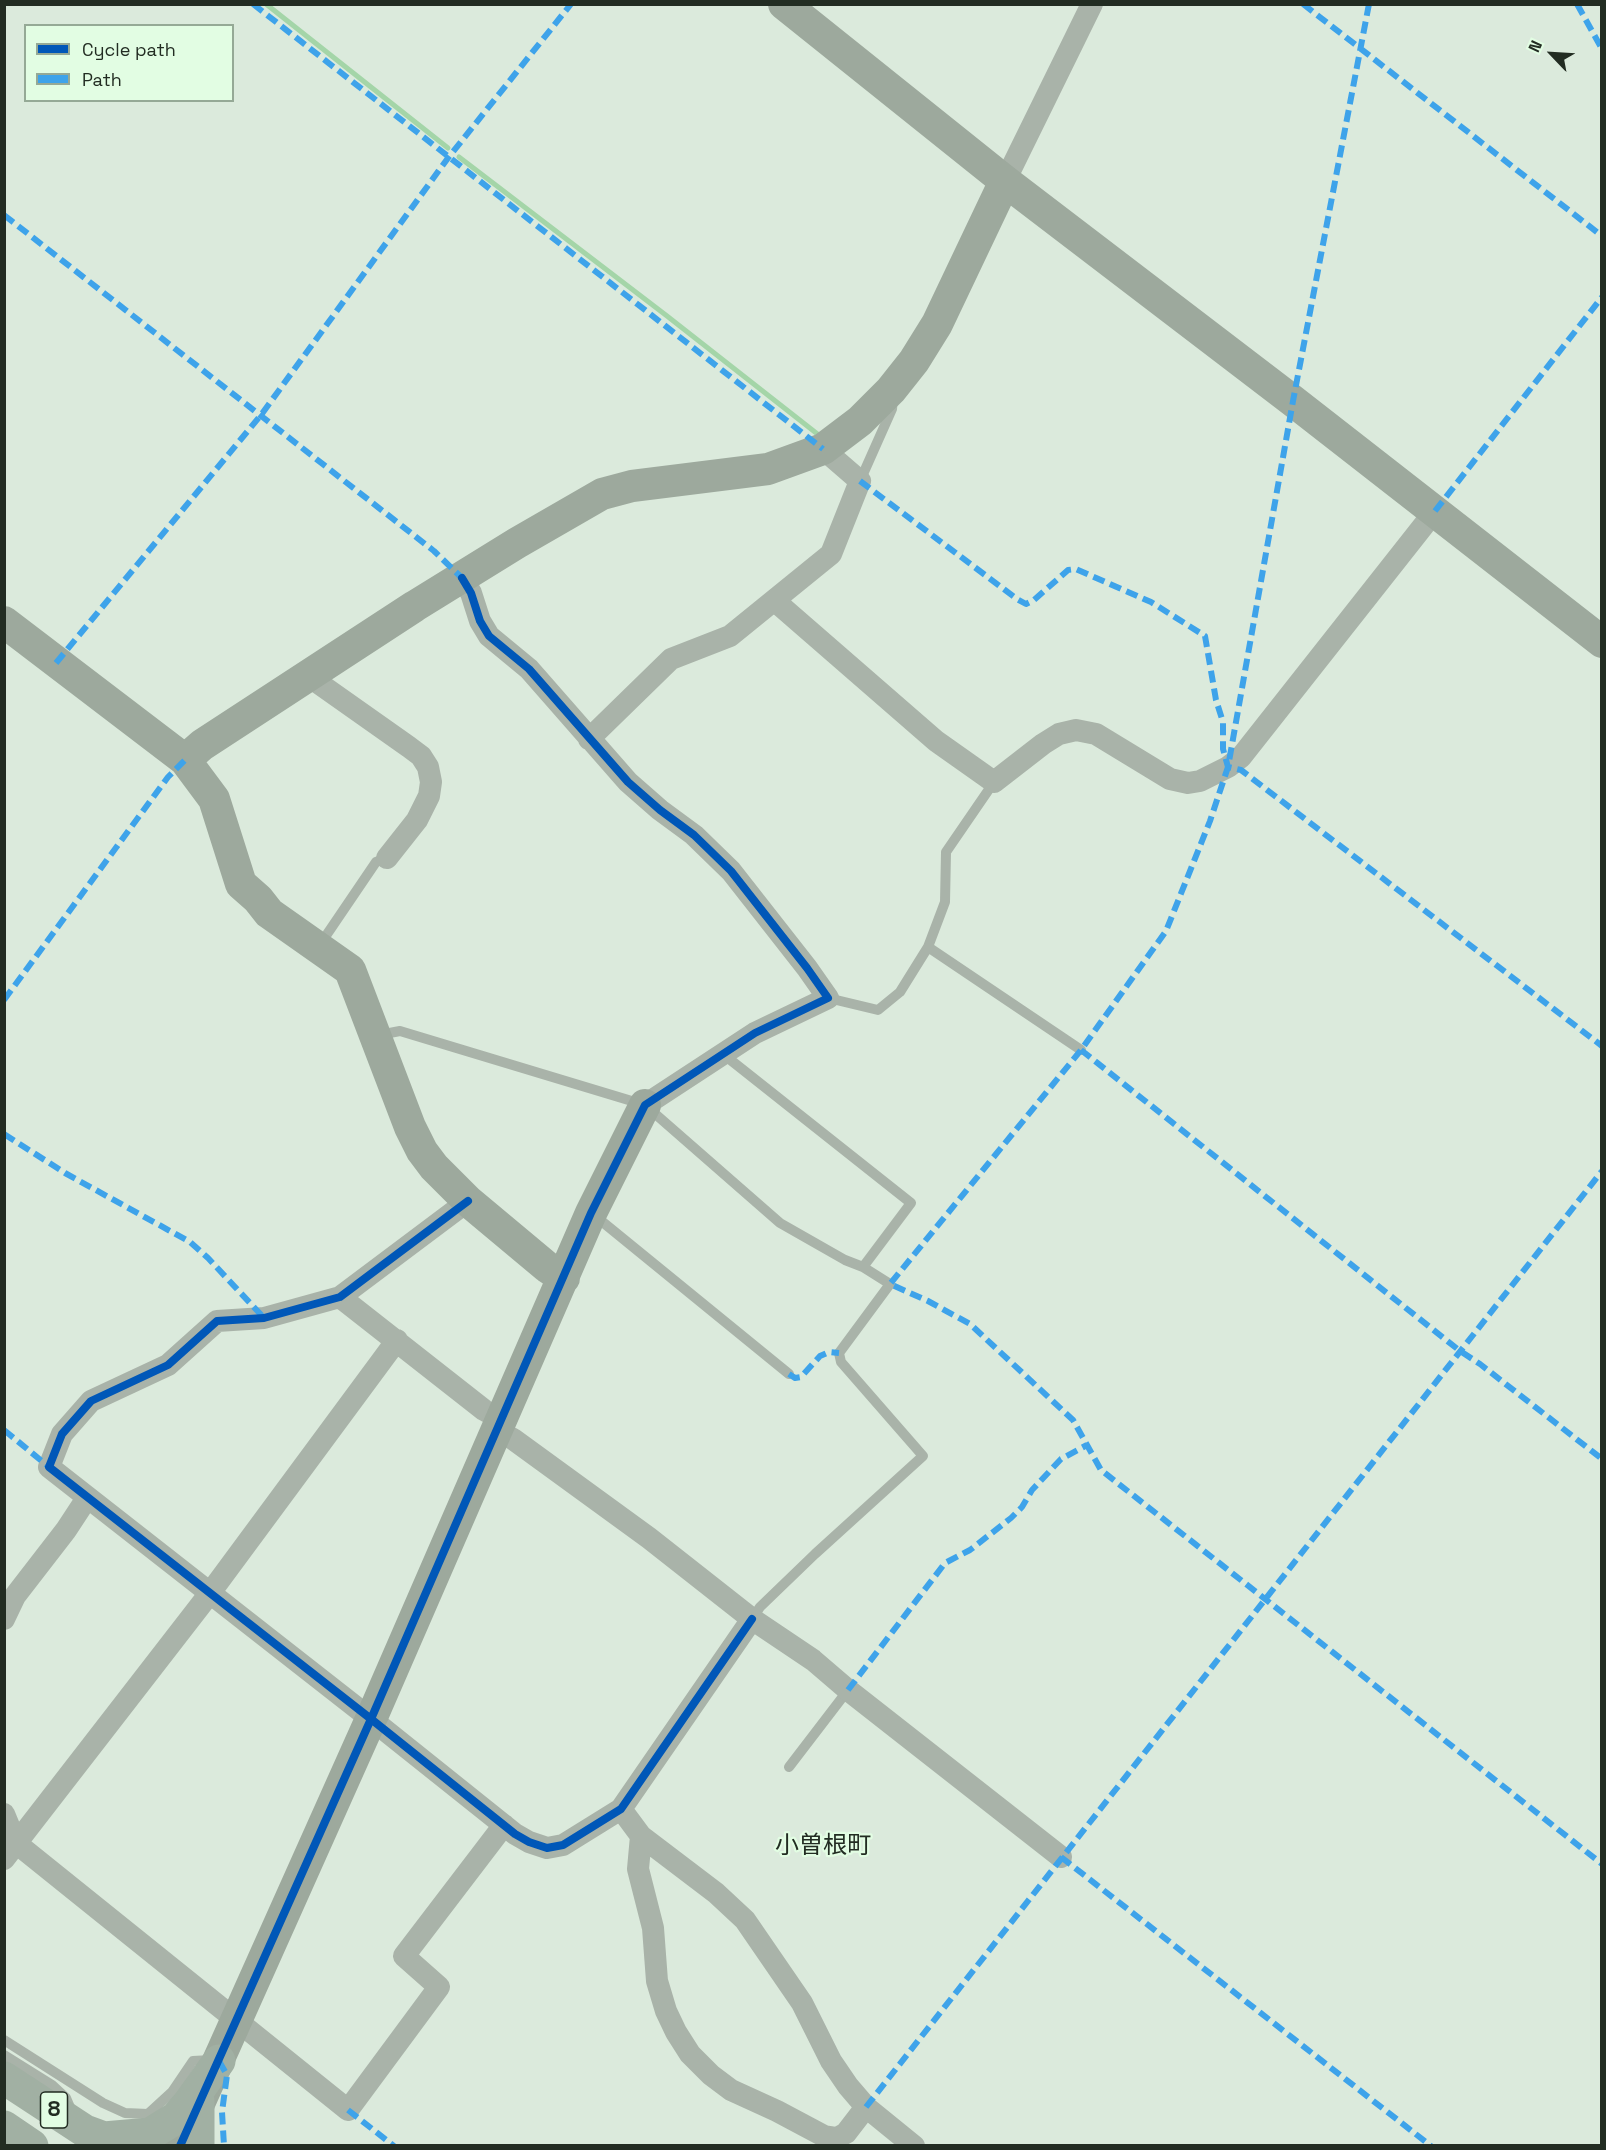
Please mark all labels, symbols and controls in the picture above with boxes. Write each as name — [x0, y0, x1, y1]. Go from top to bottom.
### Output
legend — [24, 24, 234, 102]
north arrow — [1522, 24, 1582, 84]
text: N — [1523, 37, 1547, 55]
text: Cycle path — [82, 38, 176, 61]
text: Path — [82, 68, 122, 91]
district label: 小曽根町 — [775, 1832, 871, 1860]
road number: 8 — [40, 2092, 68, 2128]

